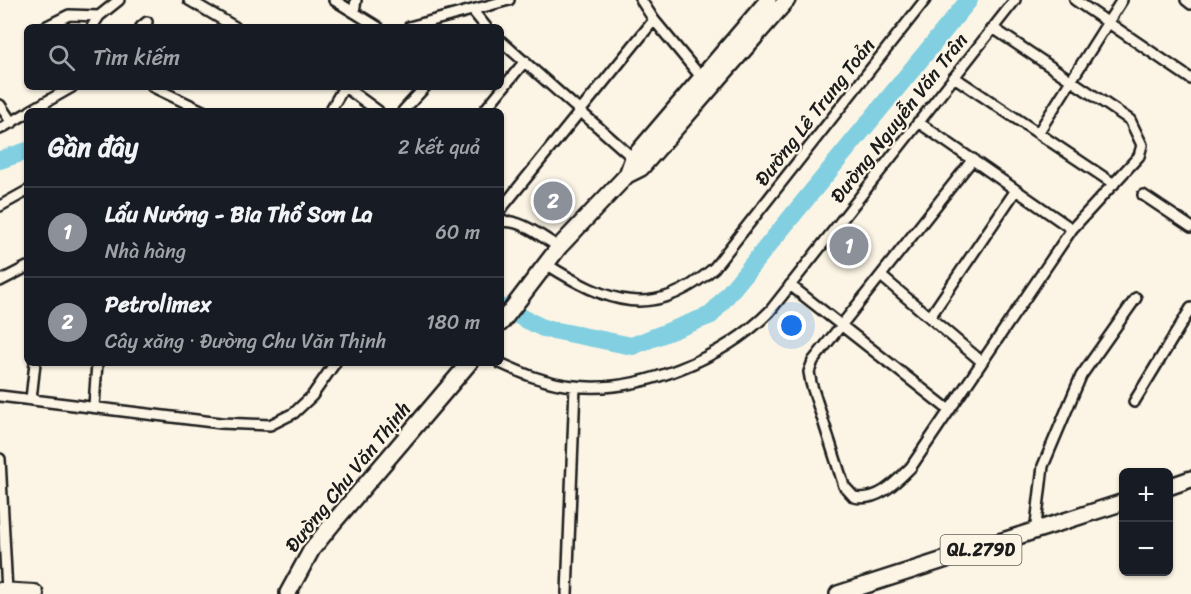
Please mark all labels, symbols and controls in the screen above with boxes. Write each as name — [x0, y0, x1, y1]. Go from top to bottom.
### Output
search box — [24, 24, 504, 90]
street label: Đường Nguyễn Văn Trân — [821, 25, 977, 211]
street label: Đường Lê Trung Toản — [746, 30, 884, 194]
text: Tìm kiếm — [93, 38, 180, 77]
icon: search — [45, 41, 78, 74]
text: Gần đây — [48, 124, 138, 170]
text: 2 kết quả — [398, 130, 480, 165]
pin: 2 — [534, 178, 572, 224]
text: Lẩu Nướng - Bia Thổ Sơn La — [105, 195, 373, 234]
text: 1 — [63, 215, 72, 250]
text: 60 m — [435, 215, 480, 250]
pin: 1 — [830, 224, 868, 268]
text: Nhà hàng — [105, 234, 186, 269]
text: Petrolimex — [105, 285, 211, 324]
text: 2 — [62, 305, 73, 340]
text: 180 m — [426, 305, 480, 340]
your location — [777, 311, 806, 340]
text: Cây xăng · Đường Chu Văn Thịnh — [105, 324, 386, 359]
street label: Đường Chu Văn Thịnh — [276, 394, 420, 560]
map controls — [1119, 468, 1173, 576]
button: + — [1119, 468, 1173, 522]
button: − — [1119, 522, 1173, 576]
road number: QL.279D — [940, 535, 1022, 565]

